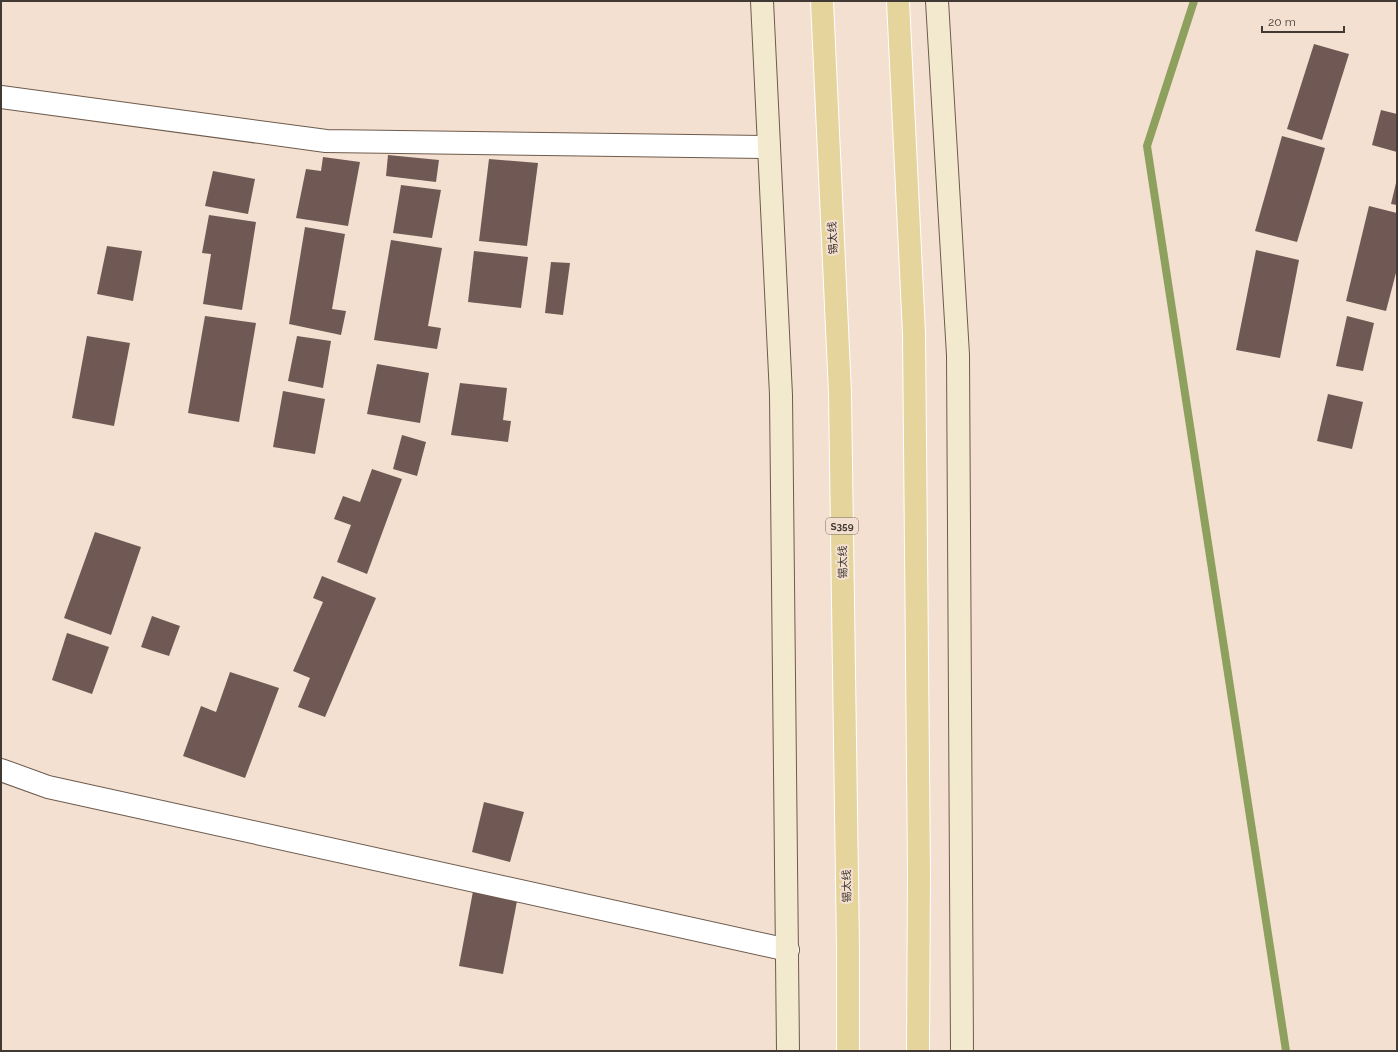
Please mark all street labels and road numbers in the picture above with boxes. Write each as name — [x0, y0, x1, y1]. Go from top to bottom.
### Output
street label: 锡太线 — [826, 221, 840, 255]
road number: S359 — [826, 518, 858, 534]
street label: 锡太线 — [836, 545, 850, 579]
street label: 锡太线 — [840, 869, 854, 903]

